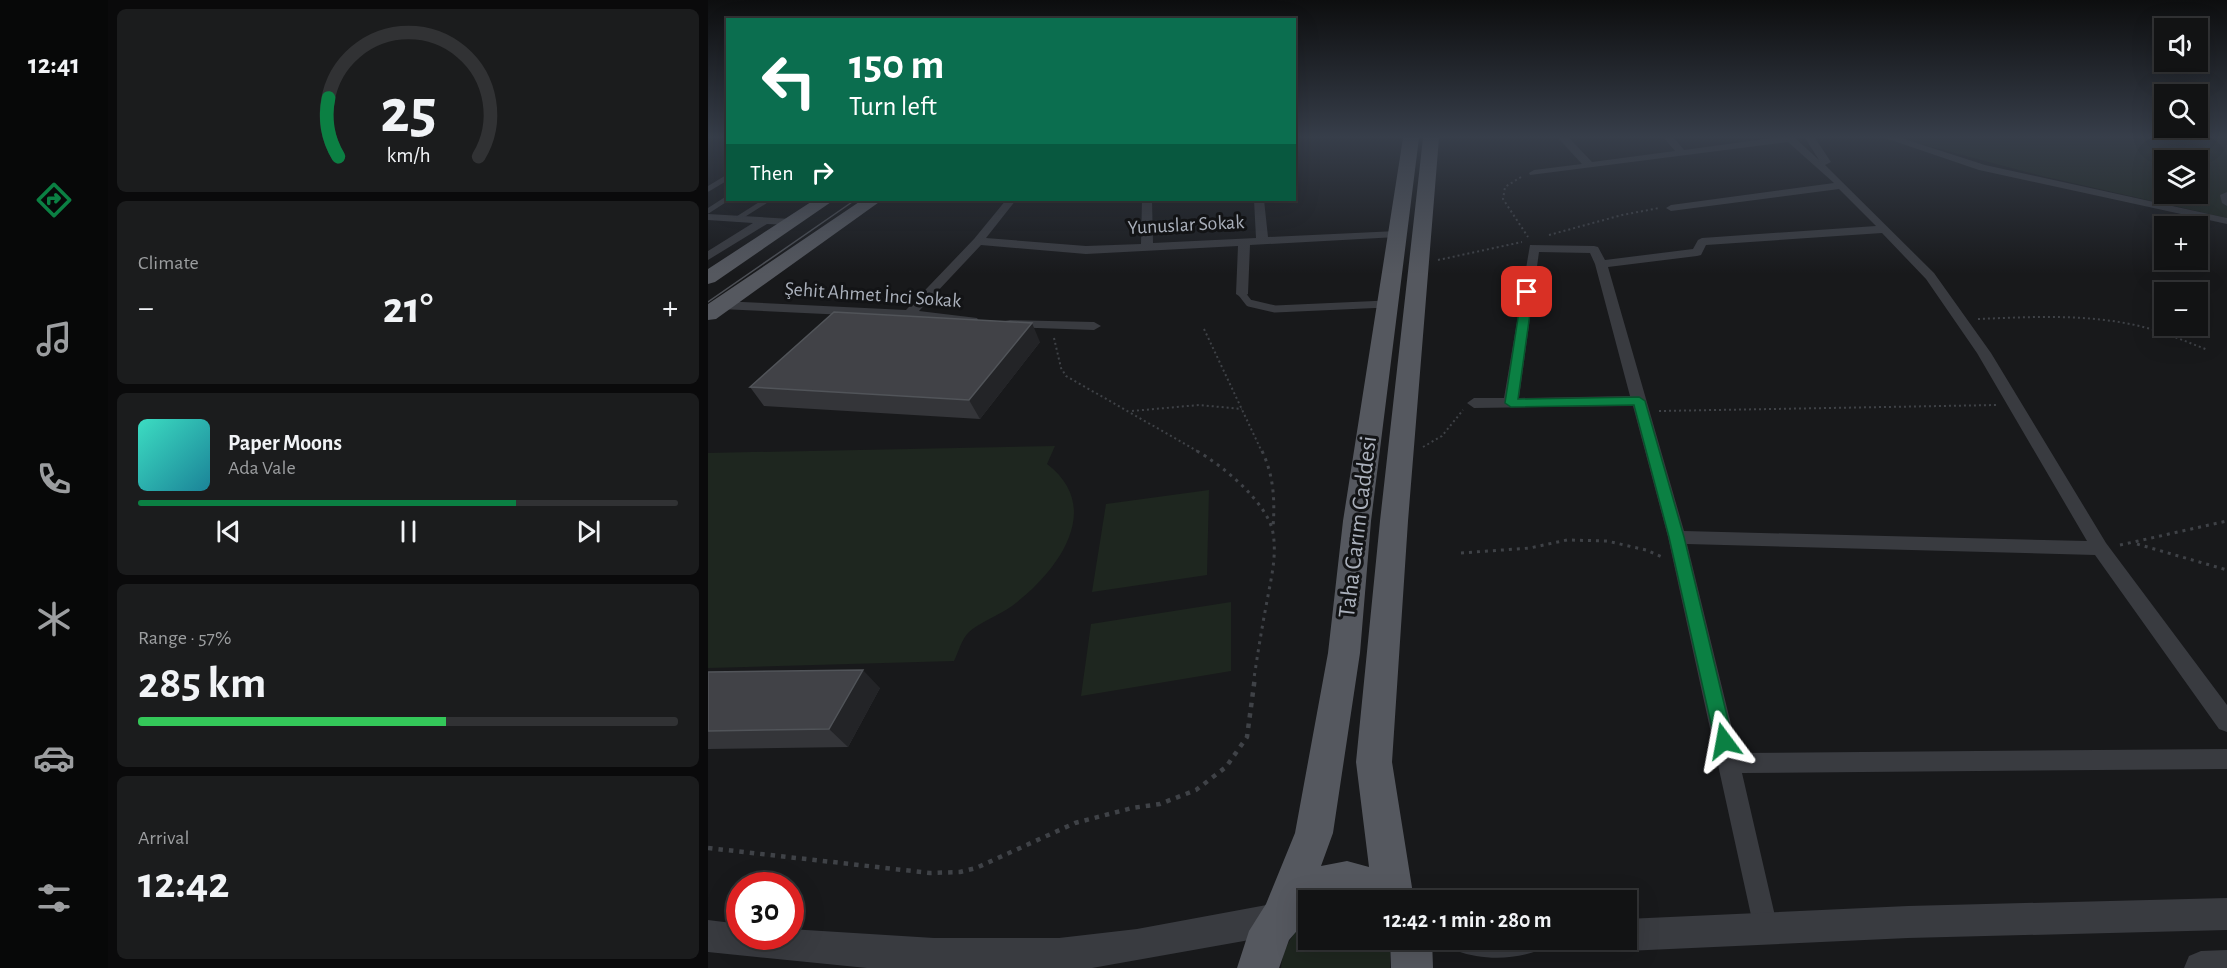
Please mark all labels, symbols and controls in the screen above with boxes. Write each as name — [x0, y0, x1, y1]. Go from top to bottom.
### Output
map controls — [2154, 18, 2208, 336]
button: sound — [2154, 18, 2208, 72]
icon: left — [750, 42, 828, 120]
text: 150 m — [849, 44, 944, 86]
text: 12:41 — [28, 51, 80, 78]
text: 25 — [380, 82, 436, 144]
button: search — [2154, 84, 2208, 138]
text: Turn left — [849, 93, 937, 120]
text: km/h — [386, 146, 430, 167]
button: layers — [2154, 150, 2208, 204]
icon: right — [806, 156, 839, 189]
text: Then — [750, 162, 794, 184]
icon: directions — [33, 179, 75, 221]
street label: Yunuslar Sokak — [1127, 212, 1245, 238]
button: + — [2154, 216, 2208, 270]
text: Climate — [138, 253, 199, 273]
pin — [1501, 266, 1552, 317]
icon: arrive — [1510, 275, 1543, 308]
street label: Şehit Ahmet İnci Sokak — [784, 279, 962, 311]
button: − — [2154, 282, 2208, 336]
text: 21° — [383, 286, 433, 331]
text: − — [138, 292, 154, 325]
text: + — [662, 292, 678, 325]
icon: music — [33, 318, 75, 360]
text: Paper Moons — [228, 432, 342, 454]
street label: Taha Carım Caddesi — [1335, 435, 1381, 619]
icon: phone — [33, 458, 75, 500]
text: Ada Vale — [228, 458, 296, 478]
icon: previous — [212, 515, 245, 548]
icon: pause — [392, 515, 425, 548]
icon: next — [572, 515, 605, 548]
icon: climate — [33, 598, 75, 640]
text: Range · 57% — [138, 628, 231, 648]
text: 285 km — [138, 661, 266, 706]
position arrow — [1692, 709, 1756, 773]
icon: car — [33, 737, 75, 779]
text: Arrival — [138, 828, 189, 848]
text: 12:42 — [138, 861, 230, 906]
speed limit sign: 30 — [726, 872, 804, 950]
icon: filters — [33, 877, 75, 919]
text: 12:42 · 1 min · 280 m — [1383, 909, 1552, 931]

